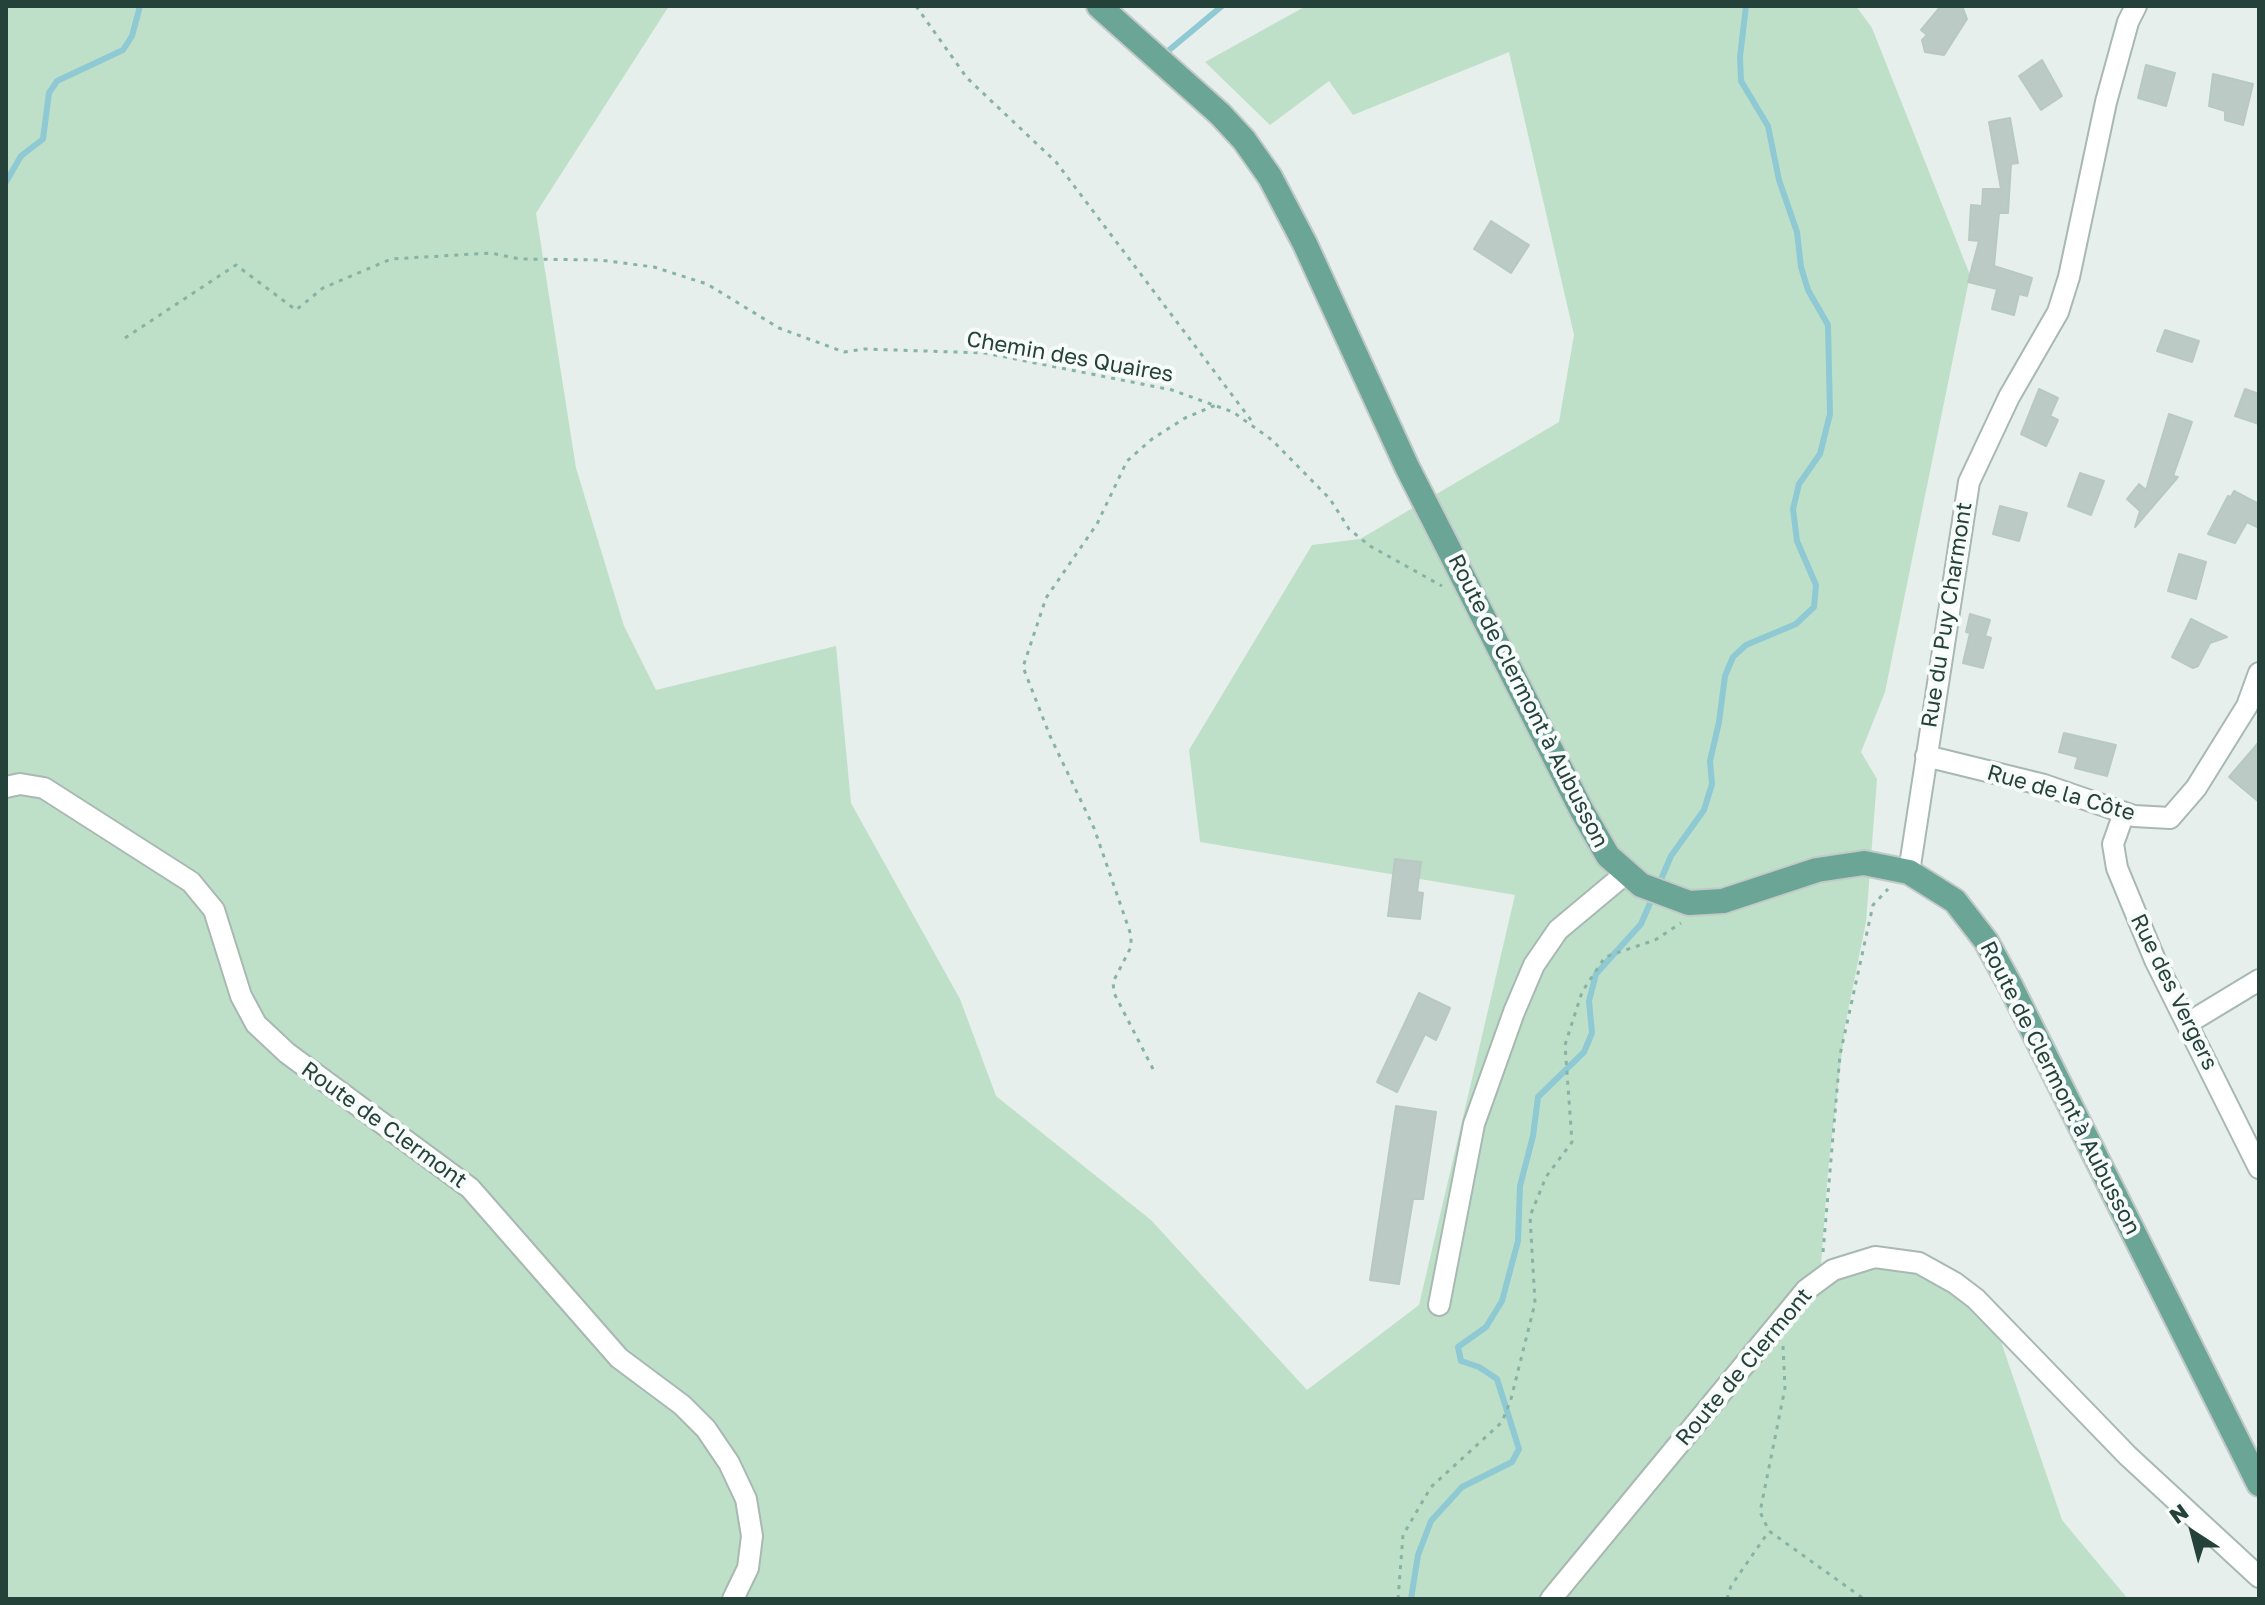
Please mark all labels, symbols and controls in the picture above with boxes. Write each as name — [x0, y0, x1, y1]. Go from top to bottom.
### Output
street label: Chemin des Quaires — [964, 326, 1176, 388]
street label: Rue du Puy Charmont — [1916, 500, 1978, 730]
street label: Route de Clermont à Aubusson — [1442, 550, 1614, 852]
street label: Rue de la Côte — [1984, 759, 2138, 827]
street label: Rue des Vergers — [2125, 910, 2223, 1074]
street label: Route de Clermont à Aubusson — [1974, 937, 2146, 1239]
street label: Route de Clermont — [296, 1056, 472, 1194]
street label: Route de Clermont — [1670, 1283, 1818, 1451]
north arrow — [2153, 1493, 2233, 1573]
text: N — [2164, 1497, 2193, 1529]

